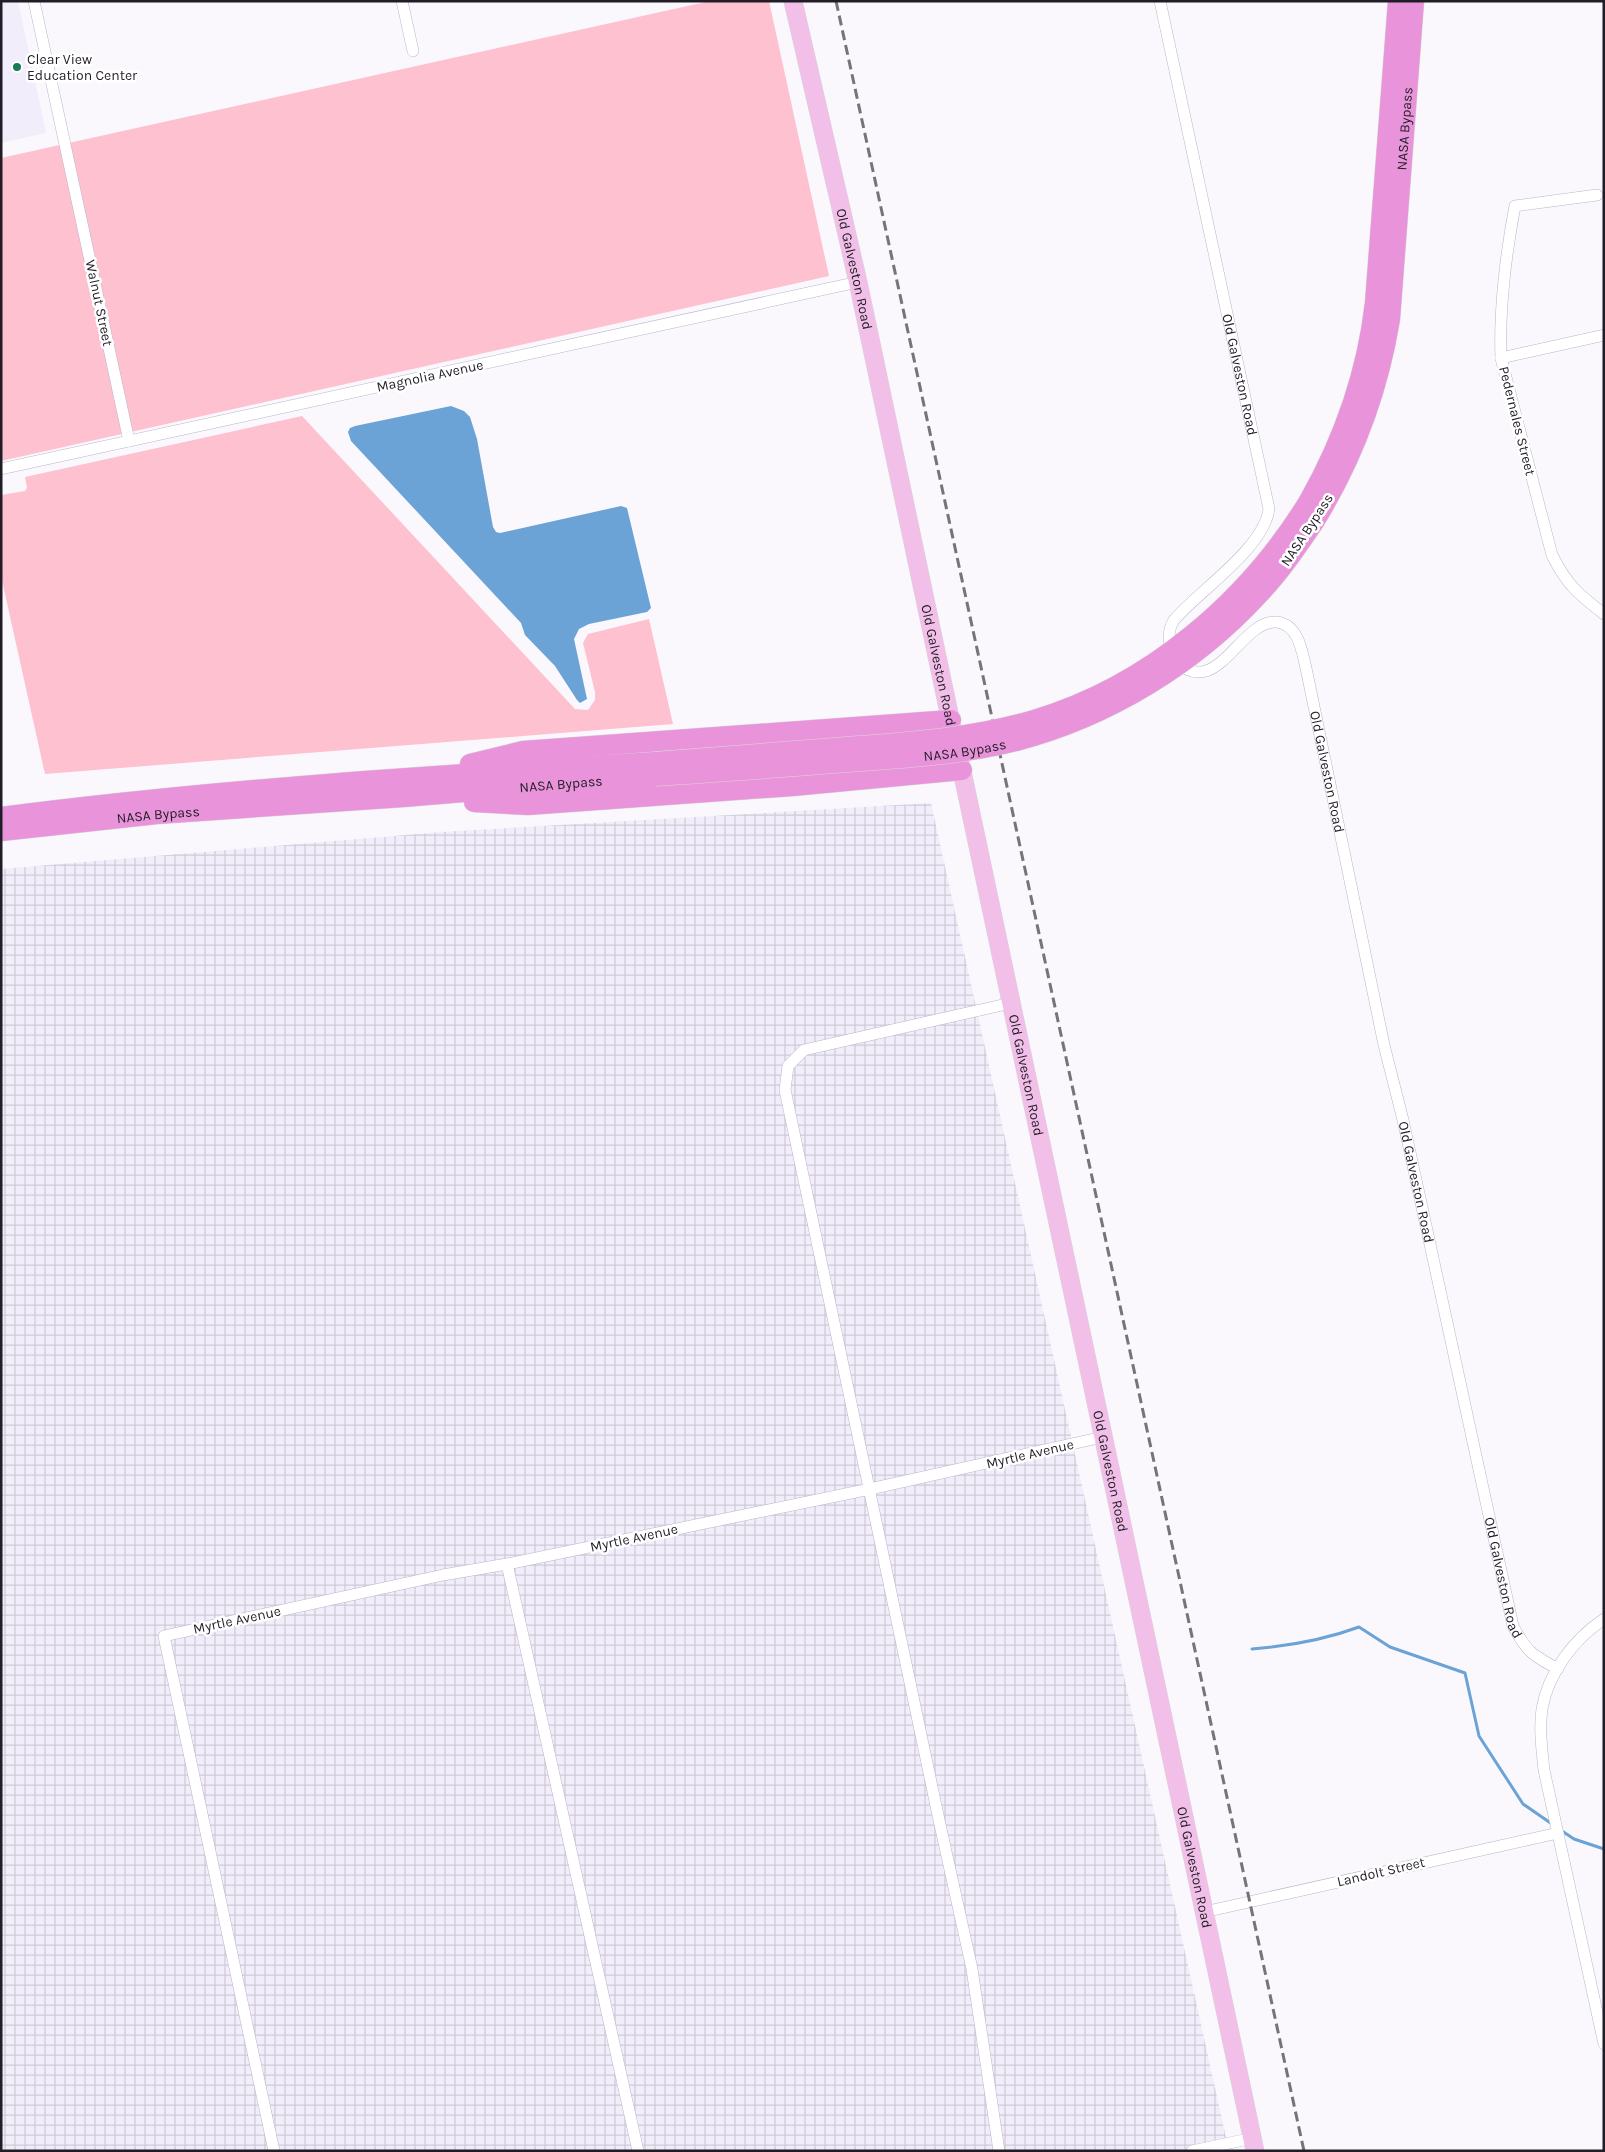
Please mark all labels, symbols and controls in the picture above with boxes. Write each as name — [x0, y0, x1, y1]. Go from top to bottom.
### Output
place label: Clear View Education Center — [27, 51, 138, 84]
marker: Clear View Education Center — [11, 61, 23, 73]
street label: NASA Bypass — [1393, 87, 1416, 171]
street label: Old Galveston Road — [833, 207, 876, 331]
street label: Walnut Street — [82, 258, 116, 348]
street label: Old Galveston Road — [1219, 312, 1261, 437]
street label: Magnolia Avenue — [375, 356, 485, 396]
street label: Pedernales Street — [1495, 365, 1539, 477]
street label: NASA Bypass — [1277, 490, 1337, 570]
street label: Old Galveston Road — [918, 603, 960, 727]
street label: Old Galveston Road — [1307, 709, 1348, 834]
street label: NASA Bypass — [923, 735, 1008, 765]
street label: NASA Bypass — [519, 772, 603, 796]
street label: NASA Bypass — [116, 803, 200, 827]
street label: Old Galveston Road — [1005, 1013, 1048, 1137]
street label: Old Galveston Road — [1395, 1120, 1438, 1244]
street label: Old Galveston Road — [1089, 1409, 1132, 1533]
street label: Myrtle Avenue — [985, 1436, 1075, 1472]
street label: Old Galveston Road — [1481, 1515, 1527, 1641]
street label: Myrtle Avenue — [589, 1520, 679, 1556]
street label: Myrtle Avenue — [192, 1602, 282, 1638]
street label: Old Galveston Road — [1174, 1805, 1216, 1930]
street label: Landolt Street — [1335, 1854, 1427, 1890]

